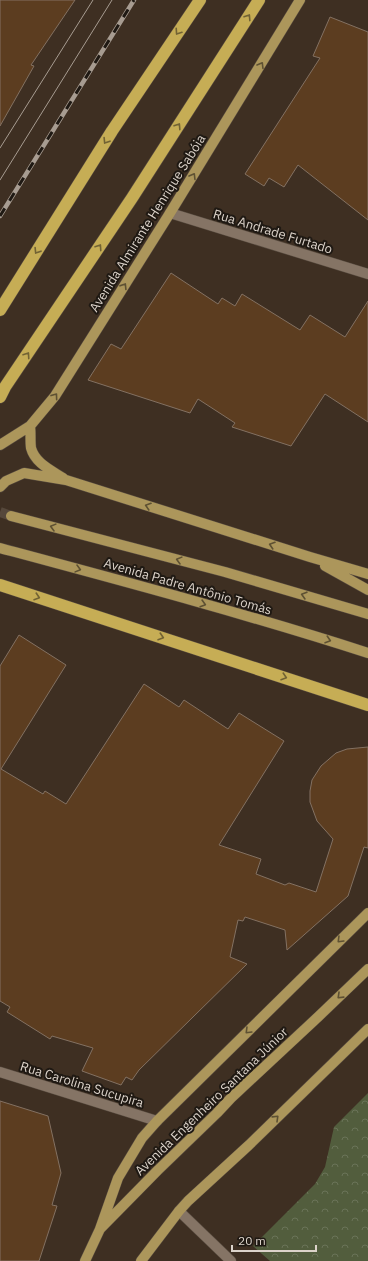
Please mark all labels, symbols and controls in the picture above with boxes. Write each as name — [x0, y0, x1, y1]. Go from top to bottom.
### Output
one-way arrow — [243, 14, 251, 21]
one-way arrow — [176, 28, 183, 35]
one-way arrow — [256, 62, 263, 69]
one-way arrow — [173, 123, 180, 130]
street label: Avenida Almirante Henrique Sabóia — [86, 131, 209, 315]
one-way arrow — [103, 136, 110, 143]
one-way arrow — [188, 173, 196, 180]
street label: Rua Andrade Furtado — [211, 205, 335, 258]
one-way arrow — [94, 244, 102, 251]
one-way arrow — [34, 247, 42, 254]
one-way arrow — [120, 283, 127, 290]
one-way arrow — [22, 352, 30, 359]
one-way arrow — [50, 393, 58, 400]
one-way arrow — [145, 502, 152, 511]
one-way arrow — [50, 523, 57, 532]
one-way arrow — [269, 541, 276, 550]
street label: Avenida Padre Antônio Tomás — [102, 554, 274, 619]
one-way arrow — [175, 556, 182, 565]
one-way arrow — [74, 564, 81, 573]
one-way arrow — [301, 591, 308, 600]
one-way arrow — [33, 592, 40, 600]
one-way arrow — [200, 599, 207, 607]
one-way arrow — [157, 632, 164, 640]
one-way arrow — [325, 635, 332, 644]
one-way arrow — [281, 672, 288, 681]
one-way arrow — [337, 935, 345, 943]
one-way arrow — [337, 991, 345, 999]
street label: Avenida Engenheiro Santana Júnior — [131, 1023, 292, 1179]
one-way arrow — [245, 1026, 253, 1034]
street label: Rua Carolina Sucupira — [18, 1058, 146, 1111]
one-way arrow — [272, 1116, 279, 1123]
scale bar — [232, 1227, 316, 1253]
text: 20 m — [238, 1233, 266, 1248]

